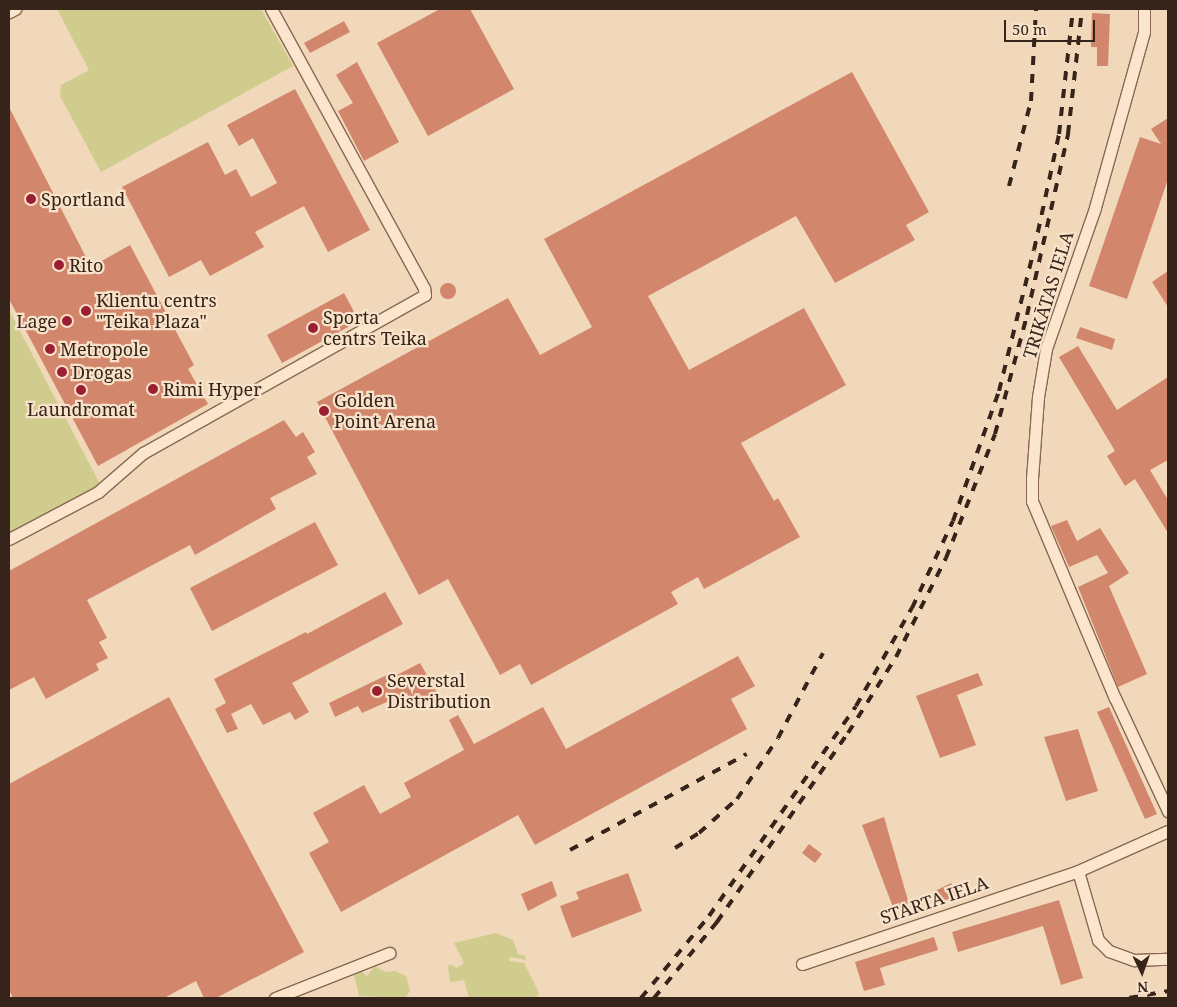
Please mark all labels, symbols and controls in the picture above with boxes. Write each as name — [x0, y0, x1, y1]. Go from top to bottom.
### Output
scale bar — [1007, 10, 1098, 42]
text: 50 m — [1012, 19, 1047, 39]
place label: Sportland — [41, 188, 125, 210]
marker: Sportland — [25, 193, 37, 205]
street label: TRIKĀTAS IELA — [1018, 228, 1078, 362]
place label: Rito — [69, 254, 103, 276]
marker: Rito — [53, 259, 65, 271]
place label: Klientu centrs "Teika Plaza" — [96, 290, 217, 332]
marker: Klientu centrs "Teika Plaza" — [80, 305, 92, 317]
place label: Sporta centrs Teika — [323, 307, 427, 350]
place label: Lage — [16, 310, 57, 332]
marker: Lage — [61, 315, 73, 327]
marker: Sporta centrs Teika — [307, 322, 319, 334]
place label: Metropole — [60, 338, 148, 360]
marker: Metropole — [44, 343, 56, 355]
place label: Drogas — [72, 361, 132, 383]
marker: Drogas — [56, 366, 68, 378]
place label: Rimi Hyper — [163, 378, 262, 400]
marker: Rimi Hyper — [147, 383, 159, 395]
marker: Laundromat — [75, 384, 87, 396]
place label: Golden Point Arena — [334, 390, 436, 432]
place label: Laundromat — [27, 398, 135, 420]
marker: Golden Point Arena — [318, 405, 330, 417]
place label: Severstal Distribution — [387, 670, 491, 712]
marker: Severstal Distribution — [371, 685, 383, 697]
street label: STARTA IELA — [877, 871, 991, 929]
north arrow — [1117, 947, 1167, 997]
text: N — [1137, 978, 1149, 997]

